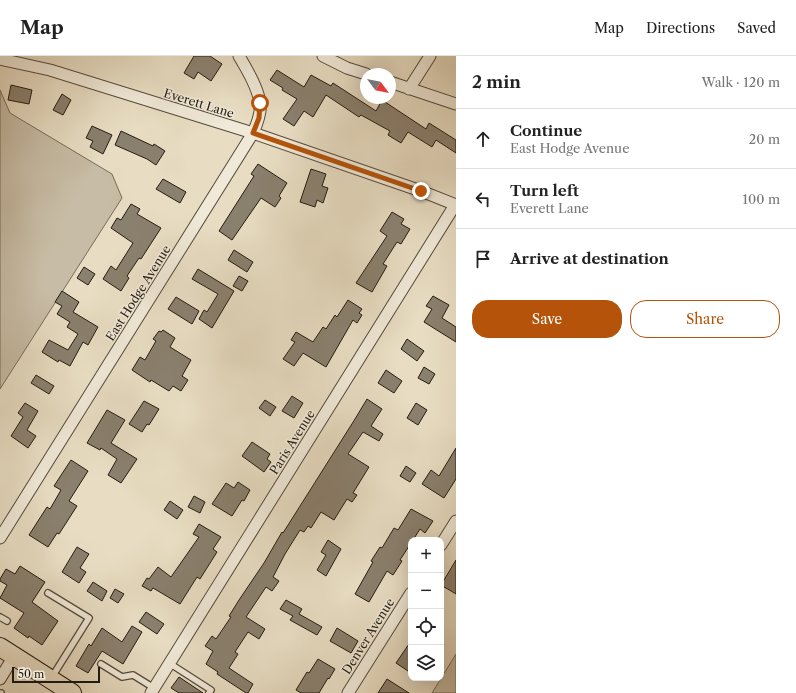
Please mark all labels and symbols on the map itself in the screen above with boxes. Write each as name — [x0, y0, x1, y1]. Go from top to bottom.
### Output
north arrow — [360, 68, 396, 104]
street label: Everett Lane — [162, 85, 236, 121]
route start — [251, 94, 269, 112]
route end — [412, 182, 430, 200]
street label: East Hodge Avenue — [102, 242, 174, 344]
street label: Paris Avenue — [266, 407, 318, 477]
street label: Denver Avenue — [339, 595, 397, 677]
scale bar — [12, 665, 100, 684]

